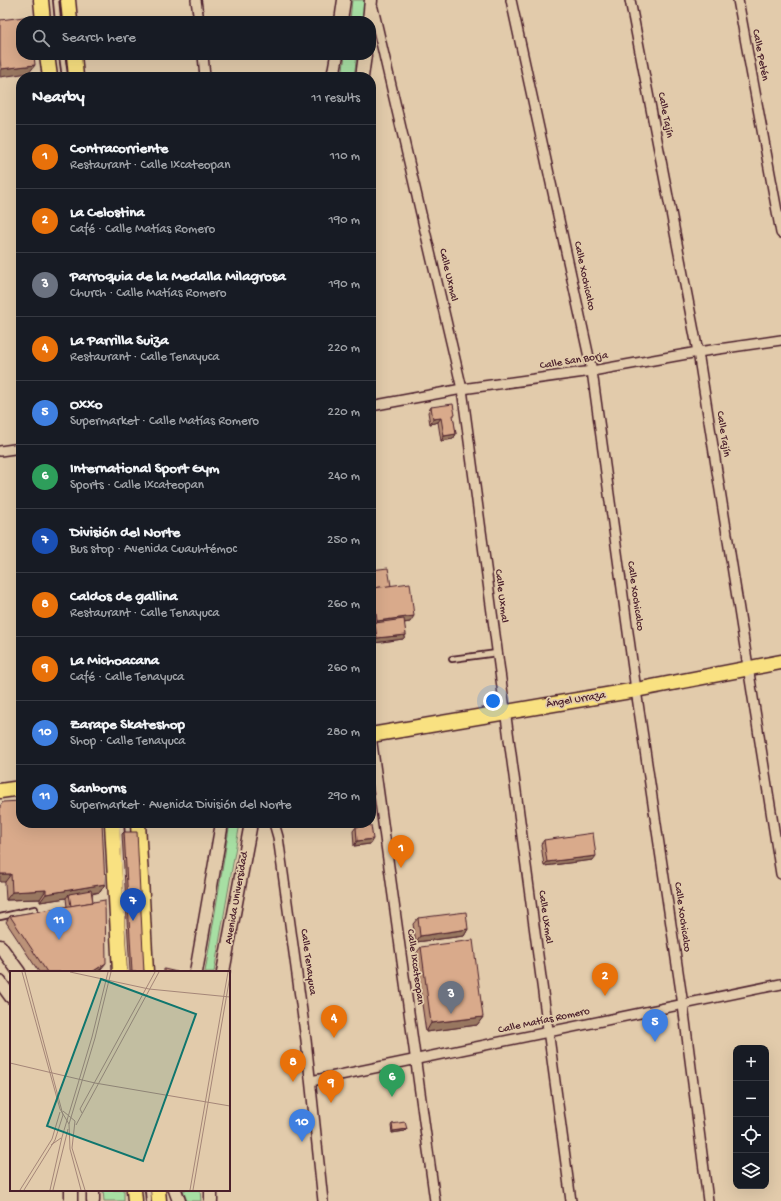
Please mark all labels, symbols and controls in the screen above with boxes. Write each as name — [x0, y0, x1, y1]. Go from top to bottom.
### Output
search box — [16, 16, 376, 60]
icon: search — [30, 27, 52, 49]
street label: Calle Petén — [749, 28, 771, 83]
text: Search here — [62, 29, 136, 47]
text: Nearby — [32, 88, 85, 108]
text: 11 results — [311, 91, 360, 106]
street label: Calle Tajín — [655, 91, 675, 140]
text: Contracorriente — [70, 140, 168, 158]
text: 1 — [42, 149, 48, 164]
text: 110 m — [330, 149, 360, 164]
text: Restaurant · Calle Ixcateopan — [70, 158, 230, 173]
text: La Celostina — [70, 204, 145, 222]
text: 2 — [42, 213, 48, 228]
text: 190 m — [329, 213, 360, 228]
text: Café · Calle Matías Romero — [70, 222, 215, 237]
street label: Calle Xochicalco — [571, 240, 597, 312]
street label: Calle Uxmal — [436, 248, 460, 303]
text: Parroquia de la Medalla Milagrosa — [70, 268, 286, 286]
text: 3 — [42, 277, 48, 292]
text: 190 m — [329, 277, 360, 292]
text: Church · Calle Matías Romero — [70, 286, 226, 301]
text: La Parrilla Suiza — [70, 332, 169, 350]
text: 4 — [42, 341, 48, 356]
text: 220 m — [328, 341, 360, 356]
text: Restaurant · Calle Tenayuca — [70, 350, 220, 365]
street label: Calle San Borja — [539, 350, 610, 372]
text: Oxxo — [70, 396, 103, 414]
text: 5 — [42, 405, 48, 420]
text: 220 m — [328, 405, 360, 420]
street label: Calle Tajín — [713, 410, 733, 459]
text: Supermarket · Calle Matías Romero — [70, 414, 259, 429]
text: International Sport Gym — [70, 460, 219, 478]
text: 6 — [42, 469, 48, 484]
text: 240 m — [328, 469, 360, 484]
text: Sports · Calle Ixcateopan — [70, 478, 204, 493]
text: División del Norte — [70, 524, 180, 542]
text: 7 — [42, 533, 48, 548]
text: 250 m — [327, 533, 360, 548]
text: Bus stop · Avenida Cuauhtémoc — [70, 542, 237, 557]
street label: Calle Xochicalco — [624, 560, 646, 632]
street label: Calle Uxmal — [492, 569, 510, 624]
text: Caldos de gallina — [70, 588, 178, 606]
text: 8 — [41, 597, 49, 612]
text: 260 m — [327, 597, 360, 612]
text: Restaurant · Calle Tenayuca — [70, 606, 220, 621]
text: La Michoacana — [70, 652, 159, 670]
text: 9 — [42, 661, 48, 676]
text: 260 m — [327, 661, 360, 676]
text: Café · Calle Tenayuca — [70, 670, 184, 685]
street label: Ángel Urraza — [545, 688, 607, 711]
your location — [483, 691, 503, 711]
text: Zarape Skateshop — [70, 716, 185, 734]
text: 10 — [39, 725, 51, 740]
text: 280 m — [327, 725, 360, 740]
text: Shop · Calle Tenayuca — [70, 734, 185, 749]
text: Sanborns — [70, 780, 126, 798]
text: 11 — [40, 789, 50, 804]
text: 290 m — [327, 789, 360, 804]
text: Supermarket · Avenida División del Norte — [70, 798, 292, 813]
pin: 1 — [388, 835, 414, 868]
street label: Avenida Universidad — [223, 849, 251, 945]
street label: Calle Xochicalco — [671, 881, 693, 953]
pin: 7 — [120, 888, 146, 921]
street label: Calle Uxmal — [535, 890, 555, 945]
pin: 11 — [46, 907, 72, 940]
street label: Calle Tenayuca — [297, 928, 319, 997]
street label: Calle Ixcateopan — [404, 928, 426, 1006]
pin: 2 — [592, 963, 618, 996]
inset map — [10, 971, 230, 1191]
pin: 3 — [438, 981, 464, 1014]
pin: 4 — [321, 1005, 347, 1038]
street label: Calle Matías Romero — [497, 1005, 591, 1037]
pin: 5 — [642, 1009, 668, 1042]
map controls — [733, 1045, 769, 1189]
button: + — [733, 1045, 769, 1081]
pin: 8 — [280, 1049, 306, 1082]
pin: 6 — [379, 1064, 405, 1097]
pin: 9 — [318, 1070, 344, 1103]
button: − — [733, 1081, 769, 1117]
pin: 10 — [289, 1109, 315, 1142]
button: locate — [733, 1117, 769, 1153]
button: layers — [733, 1153, 769, 1189]

